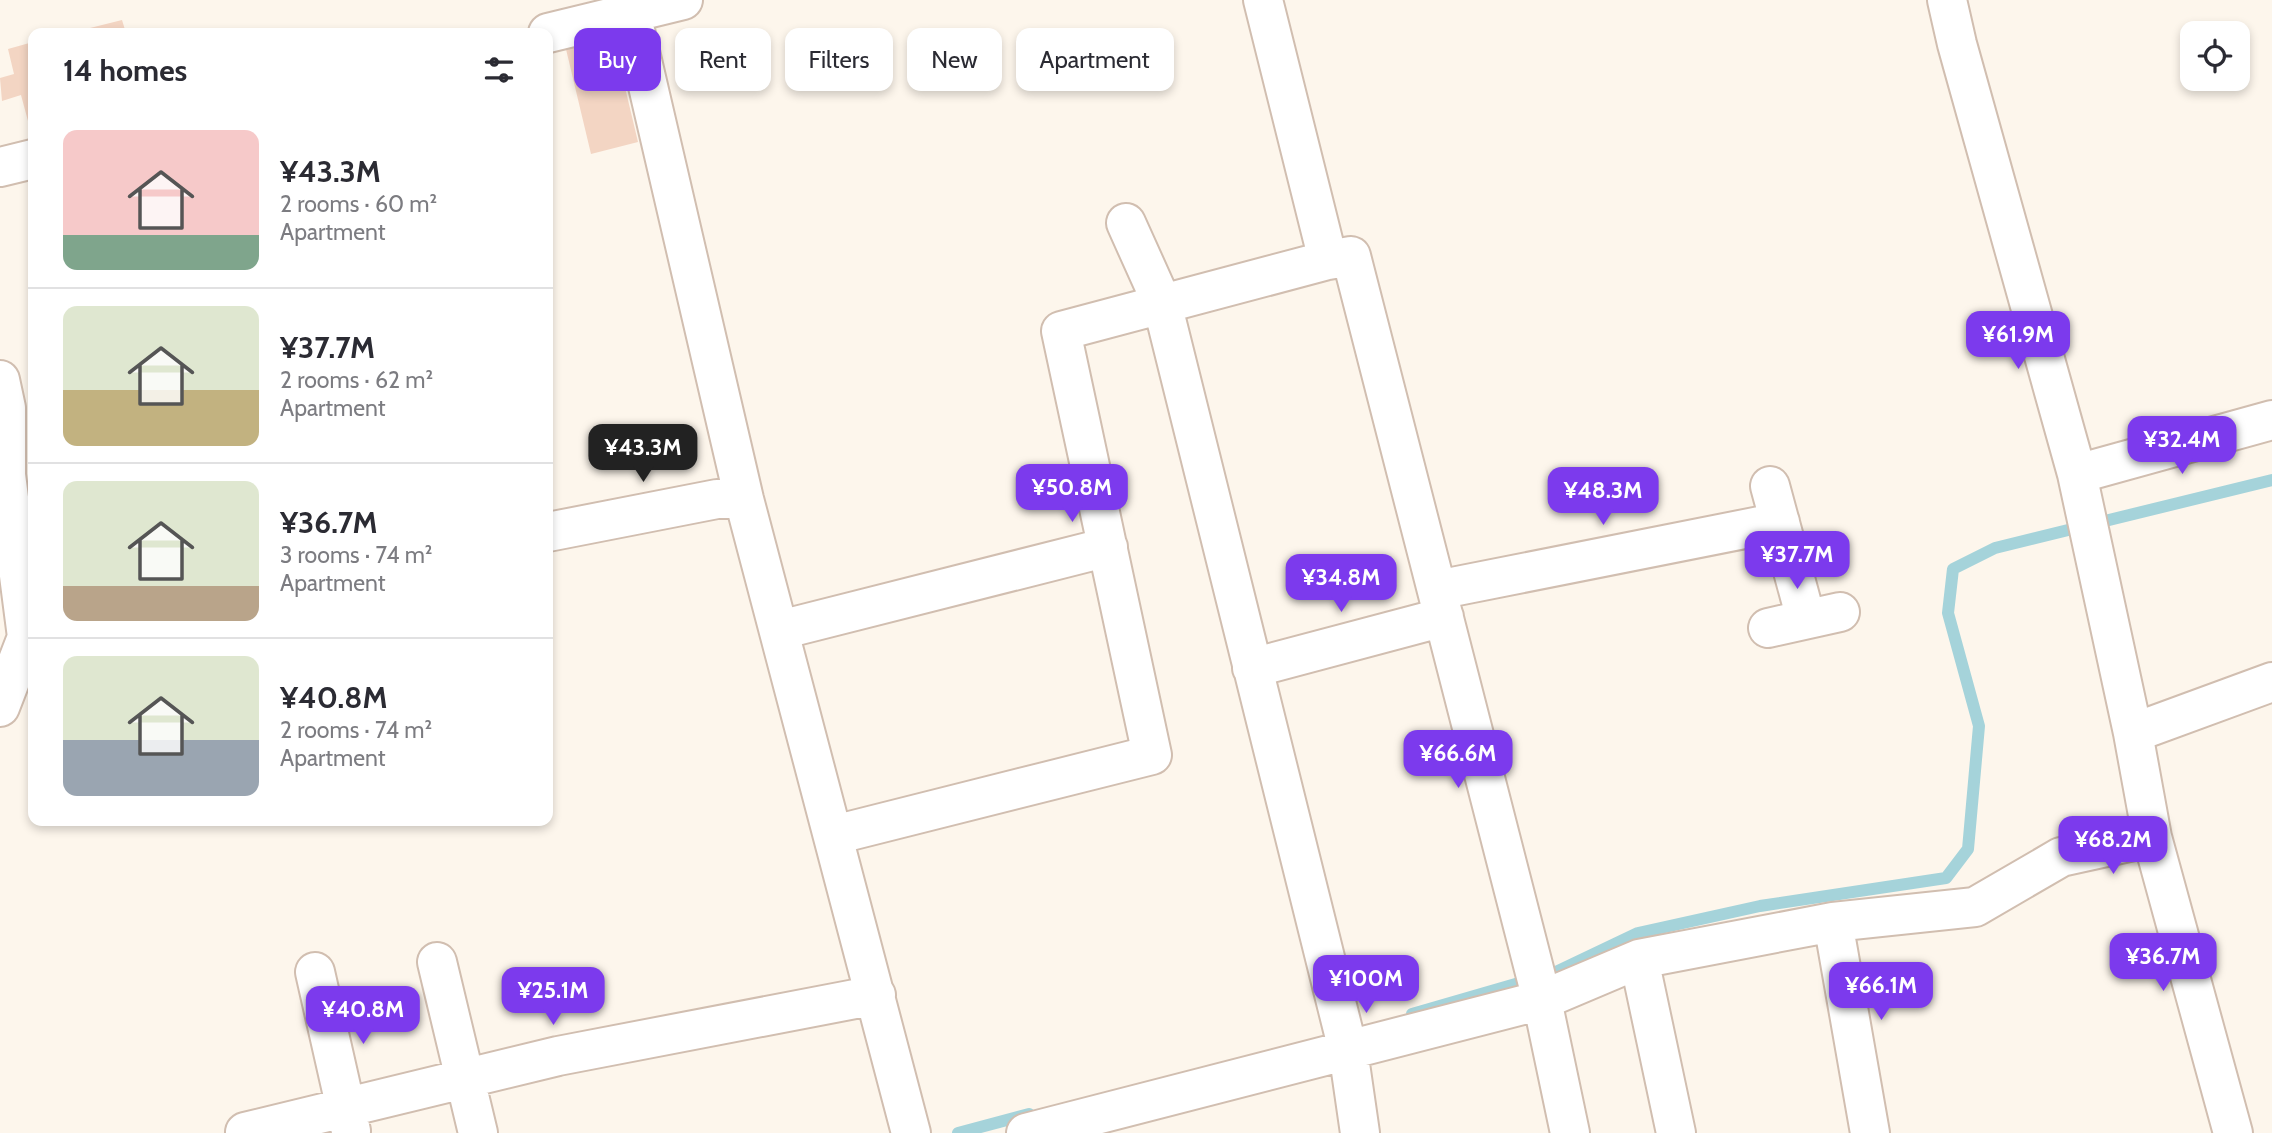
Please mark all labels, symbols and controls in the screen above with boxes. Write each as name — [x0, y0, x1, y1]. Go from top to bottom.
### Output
map controls — [2180, 21, 2250, 91]
button: locate — [2180, 21, 2250, 91]
chip: Buy — [574, 28, 661, 91]
chip: Rent — [675, 28, 771, 91]
chip: Filters — [785, 28, 893, 91]
chip: New — [907, 28, 1002, 91]
chip: Apartment — [1016, 28, 1174, 91]
icon: filters — [480, 51, 518, 89]
text: 14 homes — [63, 52, 187, 89]
text: ¥43.3M — [280, 153, 381, 190]
icon: home — [119, 158, 203, 242]
text: 2 rooms · 60 m² — [280, 190, 437, 218]
text: Apartment — [280, 218, 385, 246]
pin: ¥61.9M — [1961, 312, 2075, 371]
text: ¥61.9M — [1982, 320, 2054, 348]
text: ¥37.7M — [280, 329, 375, 366]
icon: home — [119, 334, 203, 418]
text: 2 rooms · 62 m² — [280, 366, 433, 394]
text: Apartment — [280, 394, 385, 422]
pin: ¥32.4M — [2125, 416, 2239, 476]
pin: ¥43.3M — [586, 424, 700, 484]
text: ¥32.4M — [2143, 425, 2221, 453]
text: ¥43.3M — [604, 433, 682, 461]
pin: ¥50.8M — [1015, 464, 1129, 524]
pin: ¥48.3M — [1546, 468, 1660, 527]
text: ¥50.8M — [1032, 473, 1112, 501]
text: ¥48.3M — [1564, 476, 1642, 504]
text: ¥36.7M — [280, 504, 378, 541]
icon: home — [119, 509, 203, 593]
pin: ¥37.7M — [1740, 532, 1854, 591]
text: ¥37.7M — [1761, 540, 1833, 568]
text: 3 rooms · 74 m² — [280, 541, 432, 569]
pin: ¥34.8M — [1284, 554, 1398, 614]
text: ¥34.8M — [1302, 563, 1380, 591]
text: Apartment — [280, 569, 385, 597]
text: ¥40.8M — [280, 679, 387, 716]
icon: home — [119, 684, 203, 768]
text: 2 rooms · 74 m² — [280, 716, 432, 744]
pin: ¥66.6M — [1401, 730, 1515, 790]
text: ¥66.6M — [1420, 739, 1496, 767]
text: Apartment — [280, 744, 385, 772]
pin: ¥68.2M — [2056, 816, 2170, 876]
text: ¥68.2M — [2074, 825, 2152, 853]
pin: ¥36.7M — [2106, 934, 2220, 993]
text: ¥36.7M — [2126, 942, 2200, 970]
pin: ¥100M — [1317, 956, 1415, 1015]
pin: ¥66.1M — [1824, 962, 1938, 1022]
text: ¥100M — [1329, 964, 1403, 992]
pin: ¥25.1M — [496, 968, 610, 1027]
text: ¥66.1M — [1845, 971, 1917, 999]
text: ¥25.1M — [518, 976, 588, 1004]
pin: ¥40.8M — [306, 986, 420, 1046]
text: ¥40.8M — [322, 995, 404, 1023]

